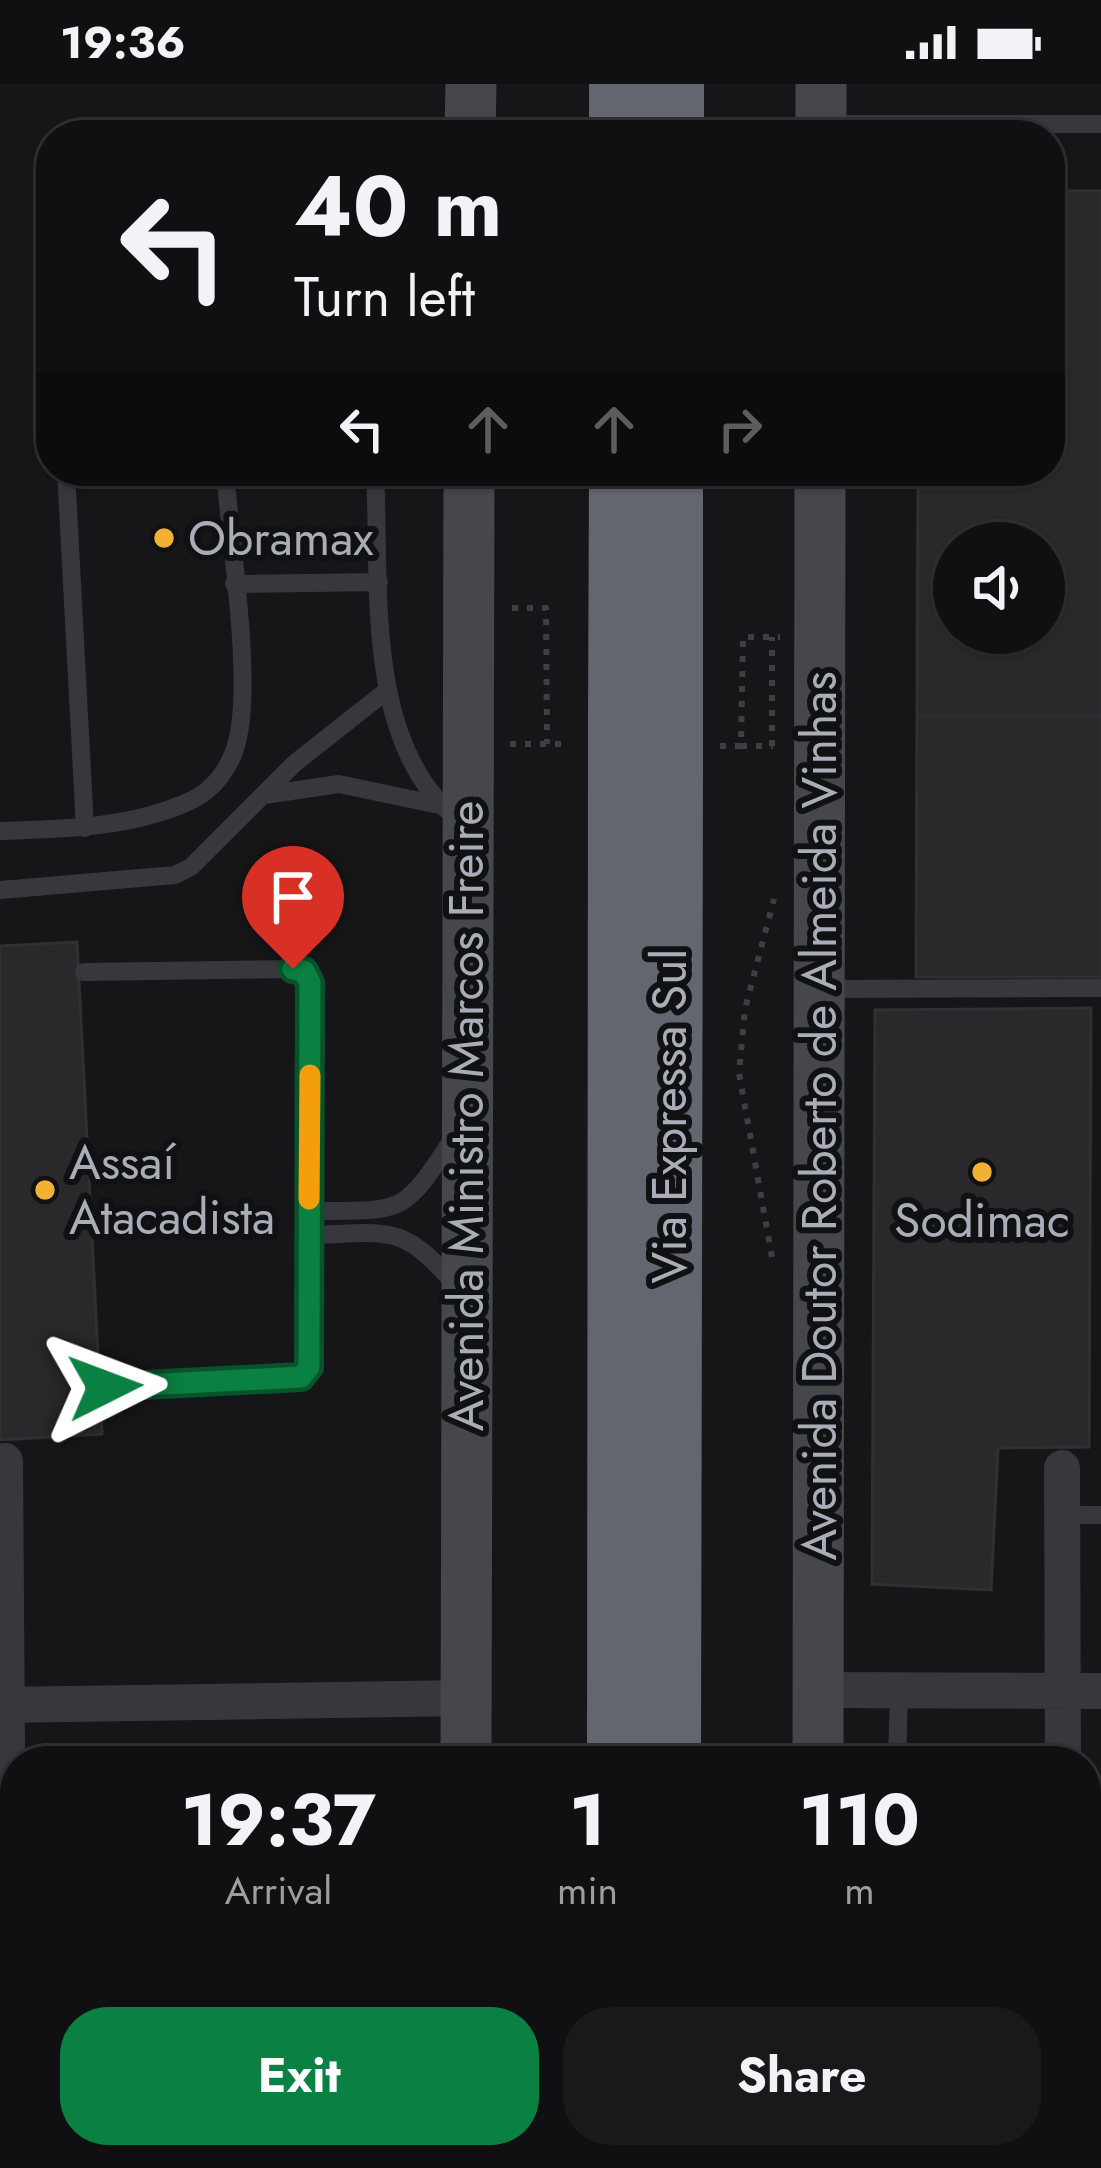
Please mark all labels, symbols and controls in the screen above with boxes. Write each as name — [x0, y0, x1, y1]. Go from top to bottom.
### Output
text: 19:36 — [60, 10, 186, 75]
text: 40 m — [294, 146, 502, 268]
icon: left — [96, 168, 252, 324]
text: Turn left — [294, 258, 475, 336]
icon: left — [329, 396, 395, 462]
icon: ahead — [455, 396, 521, 462]
icon: ahead — [581, 396, 647, 462]
icon: right — [707, 396, 773, 462]
place label: Obramax — [188, 504, 374, 573]
map controls — [933, 522, 1065, 654]
button: sound — [933, 522, 1065, 654]
marker: Obramax — [151, 525, 177, 551]
street label: Avenida Doutor Roberto de Almeida Vinhas — [785, 671, 854, 1561]
street label: Avenida Ministro Marcos Freire — [432, 801, 501, 1431]
pin — [242, 846, 344, 969]
icon: arrive — [260, 864, 326, 930]
street label: Via Expressa Sul — [635, 949, 704, 1283]
place label: Assaí Atacadista — [69, 1128, 275, 1252]
marker: Sodimac — [969, 1159, 995, 1185]
marker: Assaí Atacadista — [32, 1177, 58, 1203]
place label: Sodimac — [894, 1186, 1070, 1255]
position arrow — [42, 1324, 168, 1450]
text: 19:37 — [181, 1768, 376, 1872]
text: 1 — [569, 1768, 606, 1872]
text: 110 — [799, 1768, 920, 1872]
text: Arrival — [225, 1862, 332, 1919]
text: min — [557, 1862, 618, 1919]
text: m — [844, 1862, 875, 1919]
button: Exit — [60, 2007, 539, 2145]
button: Share — [563, 2007, 1041, 2145]

